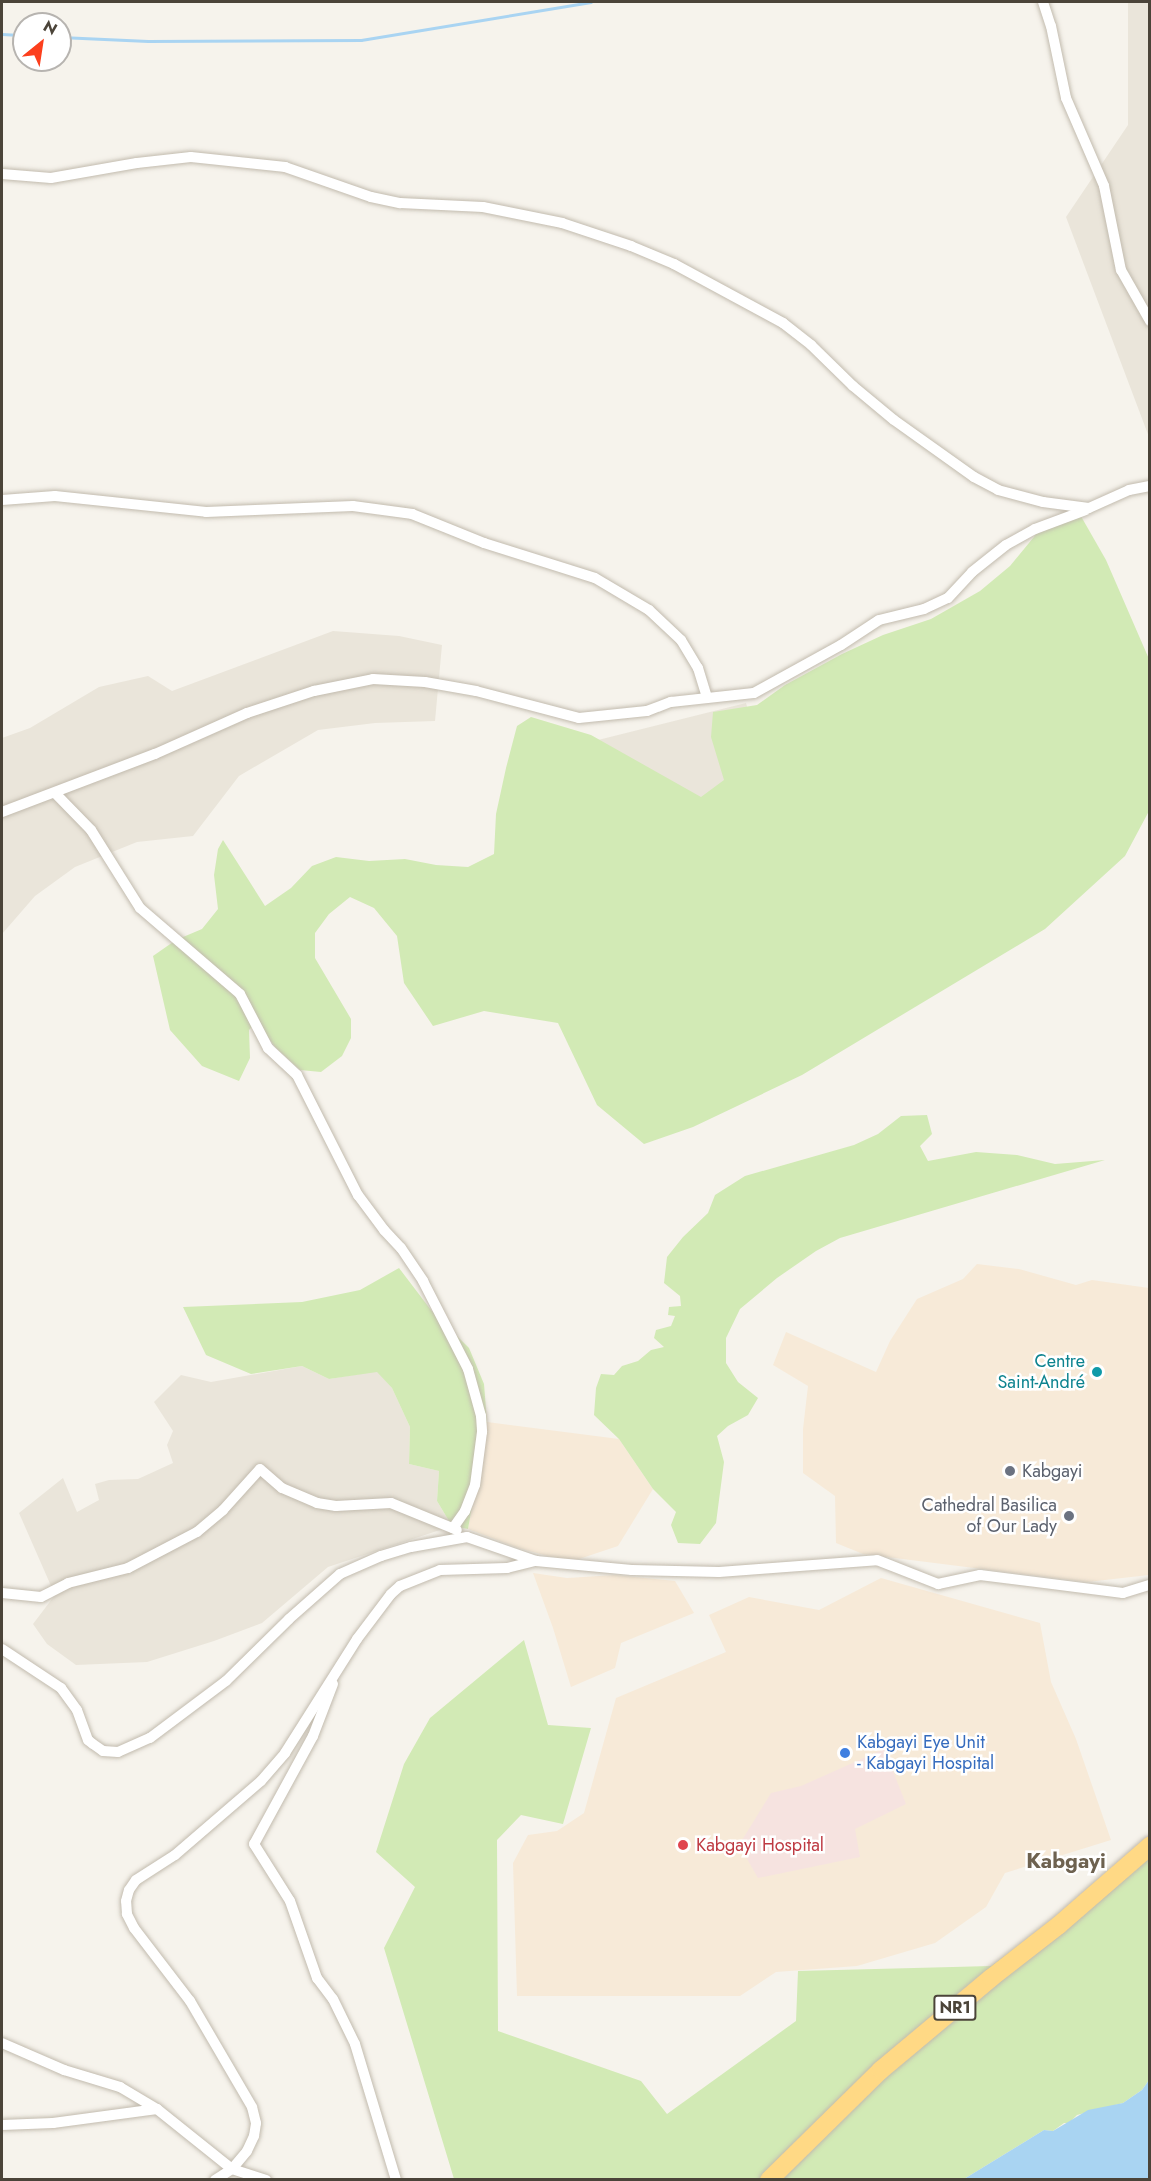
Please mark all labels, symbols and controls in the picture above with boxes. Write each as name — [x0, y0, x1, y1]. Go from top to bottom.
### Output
north arrow — [12, 12, 72, 72]
text: N — [39, 15, 62, 41]
place label: Centre Saint-André — [997, 1351, 1085, 1394]
marker: Centre Saint-André — [1090, 1365, 1104, 1379]
place label: Kabgayi — [1022, 1460, 1083, 1482]
marker: Kabgayi — [1003, 1464, 1017, 1478]
place label: Cathedral Basilica of Our Lady — [922, 1495, 1057, 1538]
marker: Cathedral Basilica of Our Lady — [1062, 1509, 1076, 1523]
place label: Kabgayi Eye Unit - Kabgayi Hospital — [857, 1732, 994, 1774]
marker: Kabgayi Eye Unit - Kabgayi Hospital — [838, 1746, 852, 1760]
place label: Kabgayi Hospital — [696, 1834, 824, 1856]
marker: Kabgayi Hospital — [674, 1836, 692, 1854]
district label: Kabgayi — [1026, 1848, 1106, 1874]
road number: NR1 — [932, 1995, 978, 2021]

